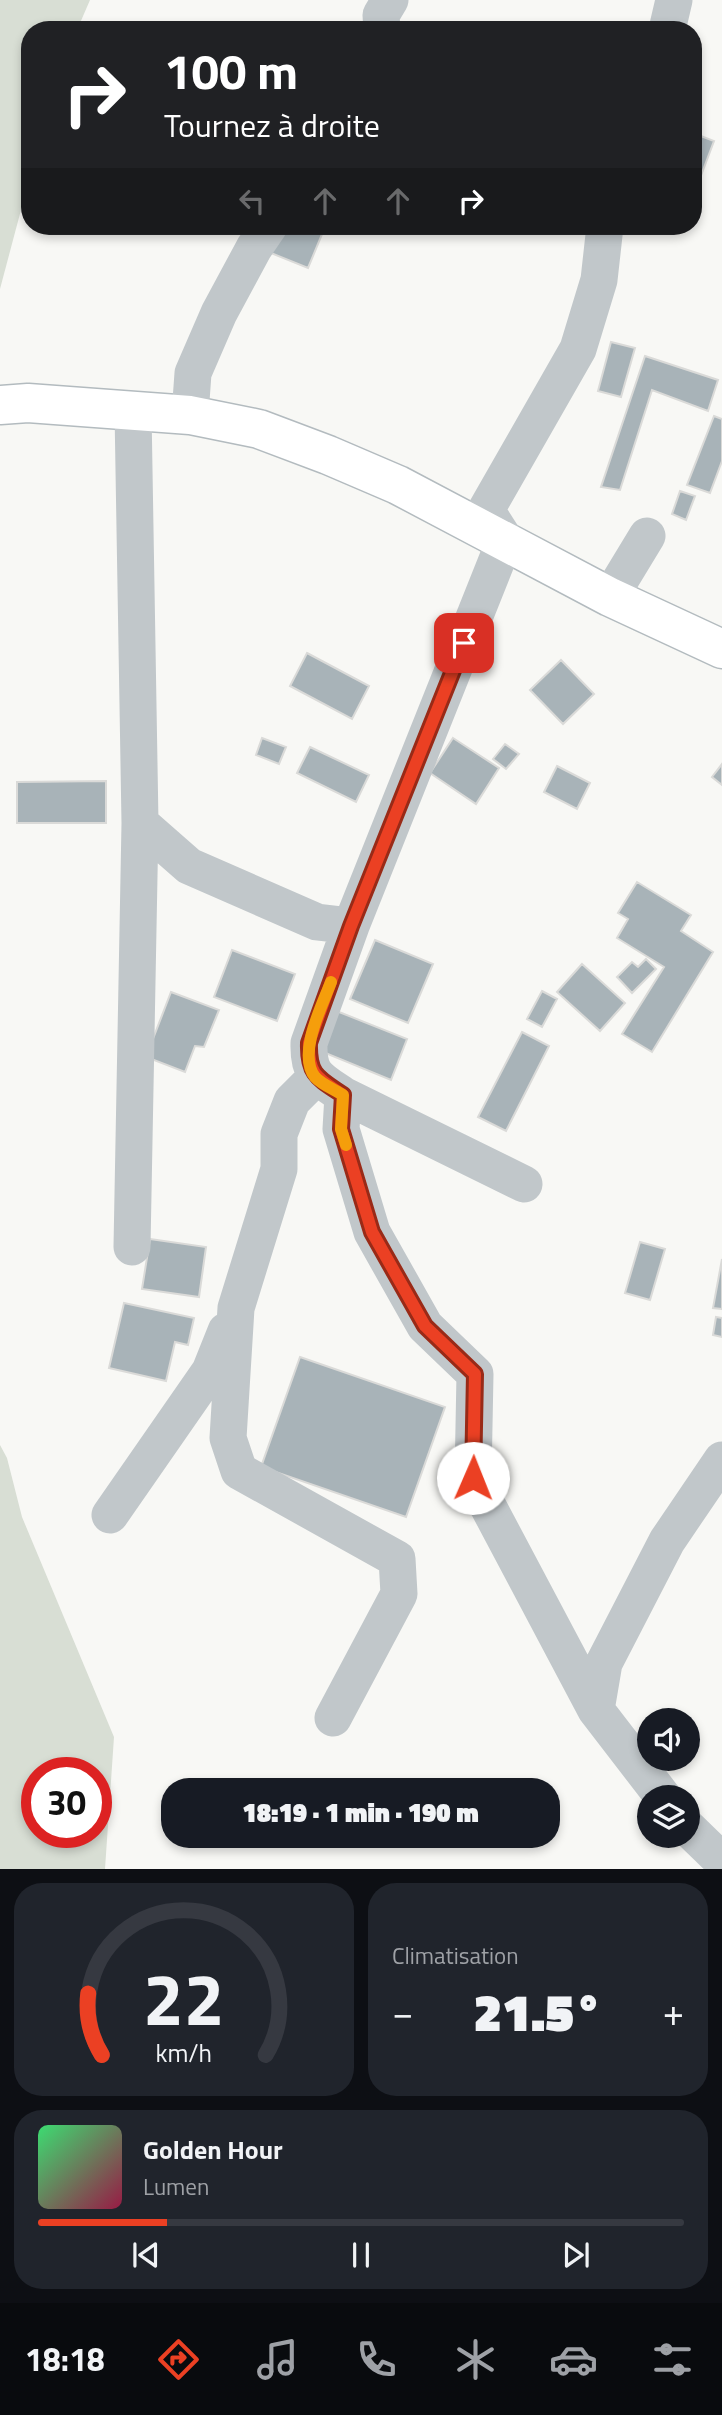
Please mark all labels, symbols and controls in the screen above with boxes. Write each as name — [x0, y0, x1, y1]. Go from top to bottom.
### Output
text: 100 m — [164, 33, 298, 108]
icon: right — [49, 49, 140, 140]
text: Tournez à droite — [164, 101, 380, 149]
icon: left — [233, 182, 271, 220]
icon: ahead — [306, 182, 344, 220]
icon: ahead — [379, 182, 417, 220]
icon: right — [452, 182, 490, 220]
pin — [434, 613, 494, 673]
icon: arrive — [445, 624, 483, 662]
position arrow — [436, 1441, 510, 1515]
map controls — [637, 1708, 700, 1848]
button: sound — [637, 1708, 700, 1771]
speed limit sign: 30 — [21, 1757, 112, 1848]
button: layers — [637, 1785, 700, 1848]
text: 18:19 · 1 min · 190 m — [242, 1793, 479, 1832]
text: Climatisation — [392, 1938, 519, 1973]
text: 22 — [143, 1944, 225, 2054]
text: 21.5° — [473, 1972, 603, 2051]
text: − — [392, 1983, 413, 2041]
text: + — [663, 1983, 684, 2041]
text: km/h — [156, 2034, 212, 2072]
text: Golden Hour — [143, 2130, 283, 2169]
text: Lumen — [143, 2169, 209, 2204]
icon: previous — [127, 2236, 165, 2274]
icon: pause — [342, 2236, 380, 2274]
icon: next — [557, 2236, 595, 2274]
text: 18:18 — [25, 2335, 105, 2383]
icon: directions — [154, 2335, 203, 2384]
icon: music — [253, 2335, 302, 2384]
icon: phone — [352, 2335, 401, 2384]
icon: climate — [451, 2335, 500, 2384]
icon: car — [549, 2335, 598, 2384]
icon: filters — [648, 2335, 697, 2384]

